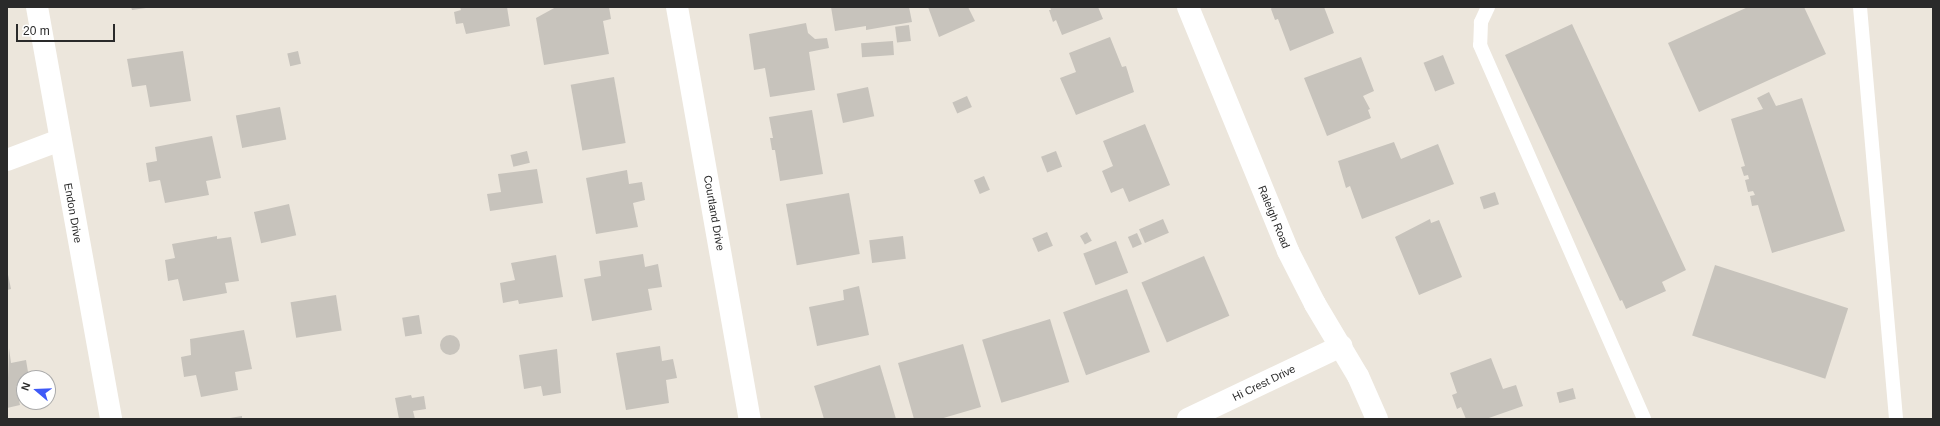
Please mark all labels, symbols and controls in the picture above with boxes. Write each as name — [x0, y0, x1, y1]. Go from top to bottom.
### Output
scale bar — [18, 16, 117, 42]
text: 20 m — [23, 24, 50, 38]
street label: Courtland Drive — [701, 174, 727, 252]
street label: Endon Drive — [61, 182, 85, 244]
street label: Raleigh Road — [1255, 184, 1293, 250]
street label: Hi Crest Drive — [1230, 362, 1298, 404]
north arrow — [16, 370, 56, 410]
text: N — [19, 381, 33, 392]

